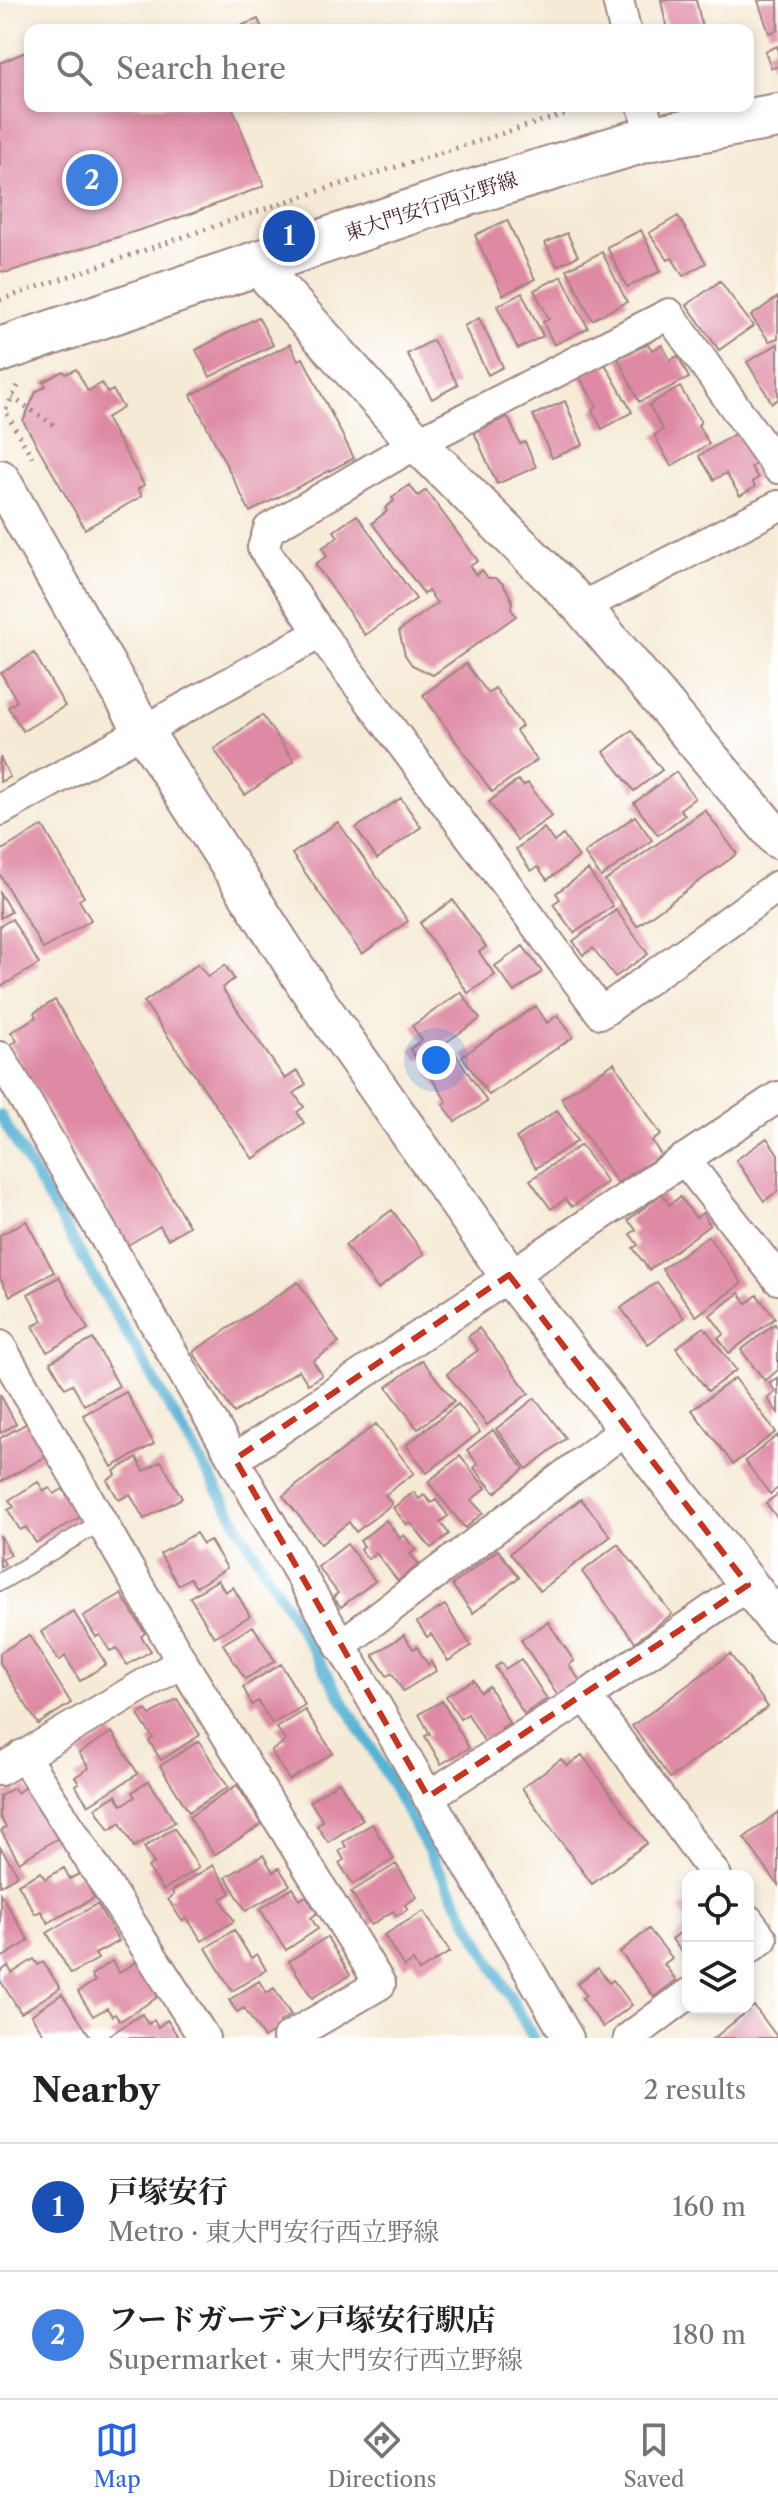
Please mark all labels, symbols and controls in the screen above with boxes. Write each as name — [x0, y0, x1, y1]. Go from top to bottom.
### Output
search box — [24, 24, 754, 112]
icon: search — [52, 46, 96, 90]
text: Search here — [116, 50, 286, 87]
pin: 2 — [66, 150, 118, 210]
street label: 東大門安行西立野線 — [342, 167, 520, 245]
pin: 1 — [263, 206, 315, 266]
your location — [416, 1040, 456, 1080]
map controls — [682, 1870, 754, 2014]
button: locate — [682, 1870, 754, 1942]
button: layers — [682, 1942, 754, 2014]
text: Nearby — [32, 2069, 160, 2111]
text: 2 results — [643, 2074, 746, 2106]
text: 戸塚安行 — [108, 2173, 228, 2210]
text: 1 — [52, 2191, 64, 2223]
text: 160 m — [672, 2191, 746, 2223]
text: Metro · 東大門安行西立野線 — [108, 2216, 439, 2248]
text: フードガーデン戸塚安行駅店 — [108, 2301, 496, 2338]
text: 2 — [50, 2319, 66, 2351]
text: 180 m — [672, 2319, 746, 2351]
text: Supermarket · 東大門安行西立野線 — [108, 2344, 523, 2376]
tab: Map — [93, 2418, 141, 2493]
tab: Directions — [328, 2418, 436, 2493]
tab: Saved — [623, 2418, 684, 2493]

